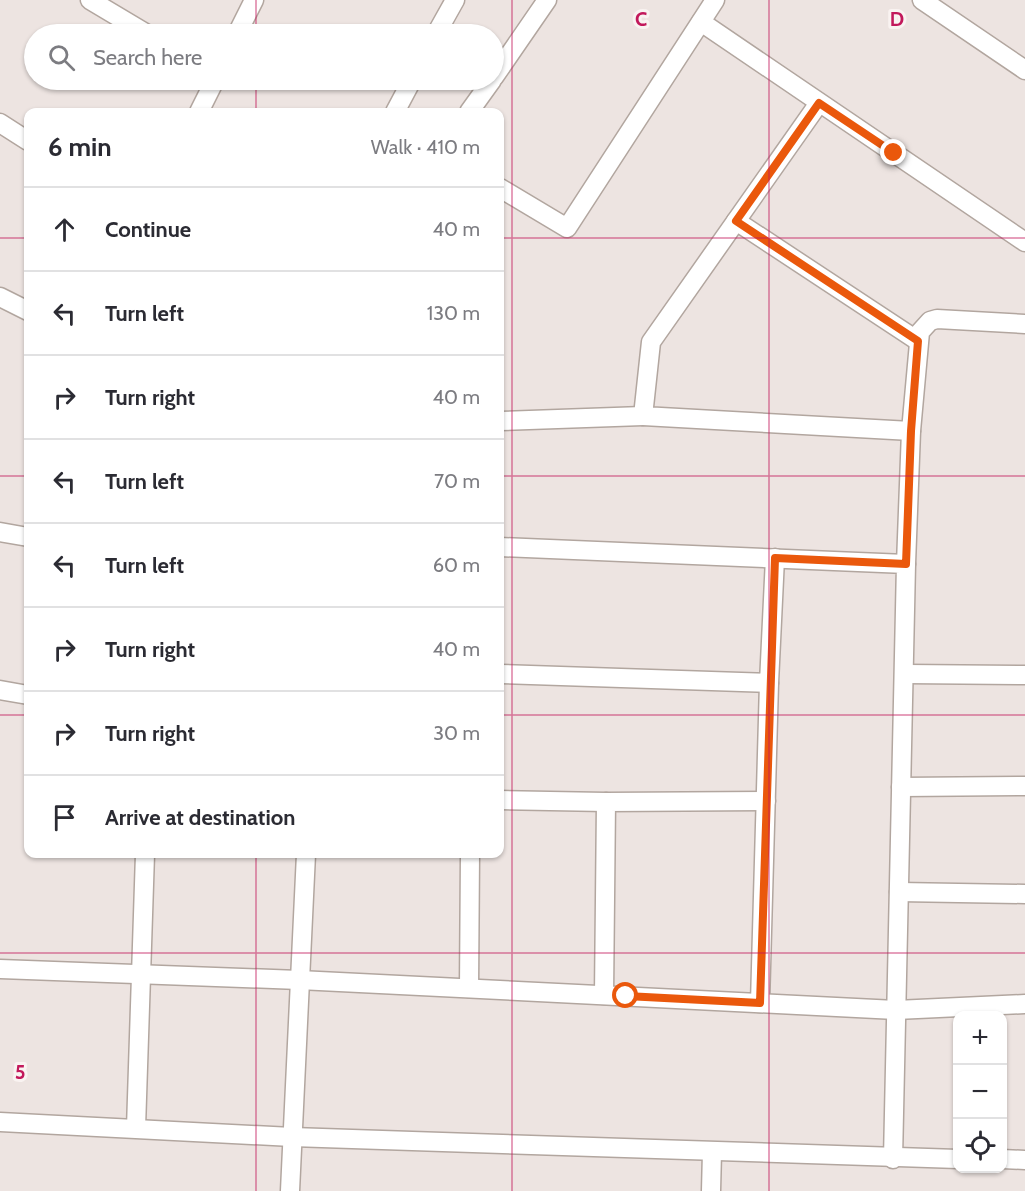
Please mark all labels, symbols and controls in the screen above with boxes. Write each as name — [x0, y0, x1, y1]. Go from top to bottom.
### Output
text: C — [635, 7, 647, 31]
text: D — [890, 7, 904, 31]
search box — [24, 24, 504, 90]
icon: search — [45, 41, 78, 74]
text: Search here — [93, 44, 202, 71]
text: 6 min — [48, 131, 112, 163]
text: Walk · 410 m — [371, 135, 480, 159]
route end — [880, 139, 906, 165]
icon: ahead — [48, 213, 81, 246]
text: Continue — [105, 216, 191, 243]
text: 40 m — [432, 217, 480, 241]
icon: left — [48, 297, 81, 330]
text: Turn left — [105, 300, 184, 327]
text: 130 m — [427, 301, 480, 325]
icon: right — [48, 381, 81, 414]
text: Turn right — [105, 384, 195, 411]
text: 40 m — [432, 385, 480, 409]
icon: left — [48, 465, 81, 498]
text: Turn left — [105, 468, 184, 495]
text: 70 m — [434, 469, 480, 493]
icon: left — [48, 549, 81, 582]
text: Turn left — [105, 552, 184, 579]
text: 60 m — [433, 553, 480, 577]
icon: right — [48, 633, 81, 666]
text: Turn right — [105, 636, 195, 663]
text: 40 m — [432, 637, 480, 661]
icon: right — [48, 717, 81, 750]
text: Turn right — [105, 720, 195, 747]
text: 30 m — [433, 721, 480, 745]
icon: arrive — [48, 801, 81, 834]
text: Arrive at destination — [105, 804, 295, 831]
route start — [612, 982, 638, 1008]
map controls — [953, 1011, 1007, 1173]
button: + — [953, 1011, 1007, 1065]
text: 5 — [15, 1060, 25, 1084]
button: − — [953, 1065, 1007, 1119]
button: locate — [953, 1119, 1007, 1173]

